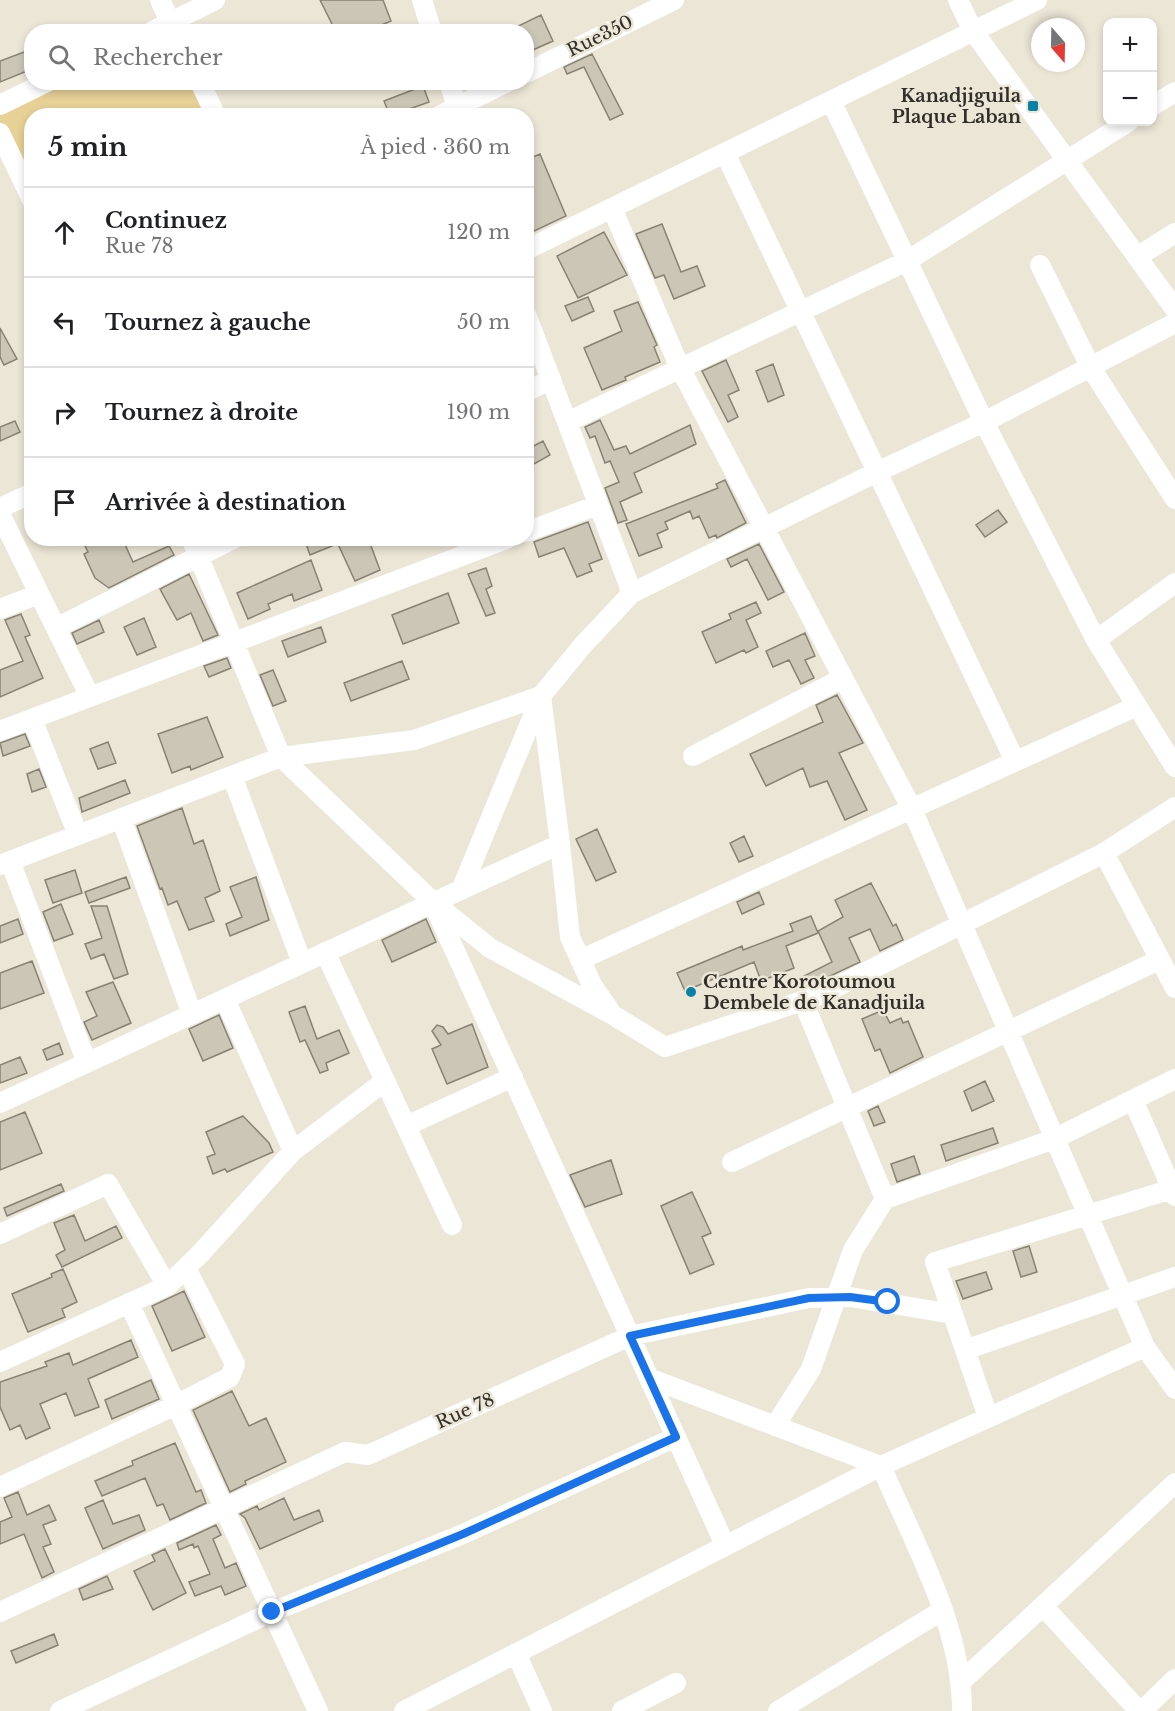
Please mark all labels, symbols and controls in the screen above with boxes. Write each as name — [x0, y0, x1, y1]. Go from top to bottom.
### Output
street label: Rue350 — [563, 11, 637, 61]
north arrow — [1031, 18, 1085, 72]
map controls — [1103, 18, 1157, 126]
button: + — [1103, 18, 1157, 72]
search box — [24, 24, 534, 90]
icon: search — [45, 41, 78, 74]
text: Rechercher — [93, 44, 223, 71]
button: − — [1103, 72, 1157, 126]
place label: Kanadjiguila Plaque Laban — [892, 85, 1022, 128]
marker: Kanadjiguila Plaque Laban — [1026, 99, 1040, 113]
text: 5 min — [48, 131, 127, 163]
text: À pied · 360 m — [360, 135, 510, 159]
text: Continuez — [105, 207, 227, 234]
icon: ahead — [48, 216, 81, 249]
text: 120 m — [447, 220, 510, 244]
text: Rue 78 — [105, 234, 174, 258]
icon: left — [48, 306, 81, 339]
text: Tournez à gauche — [105, 309, 311, 336]
text: 50 m — [457, 310, 510, 334]
icon: right — [48, 396, 81, 429]
text: Tournez à droite — [105, 399, 298, 426]
text: 190 m — [447, 400, 510, 424]
icon: arrive — [48, 486, 81, 519]
text: Arrivée à destination — [105, 489, 346, 516]
place label: Centre Korotoumou Dembele de Kanadjuila — [703, 971, 926, 1014]
marker: Centre Korotoumou Dembele de Kanadjuila — [684, 985, 698, 999]
route start — [874, 1288, 900, 1314]
street label: Rue 78 — [432, 1388, 498, 1434]
route end — [258, 1598, 284, 1624]

